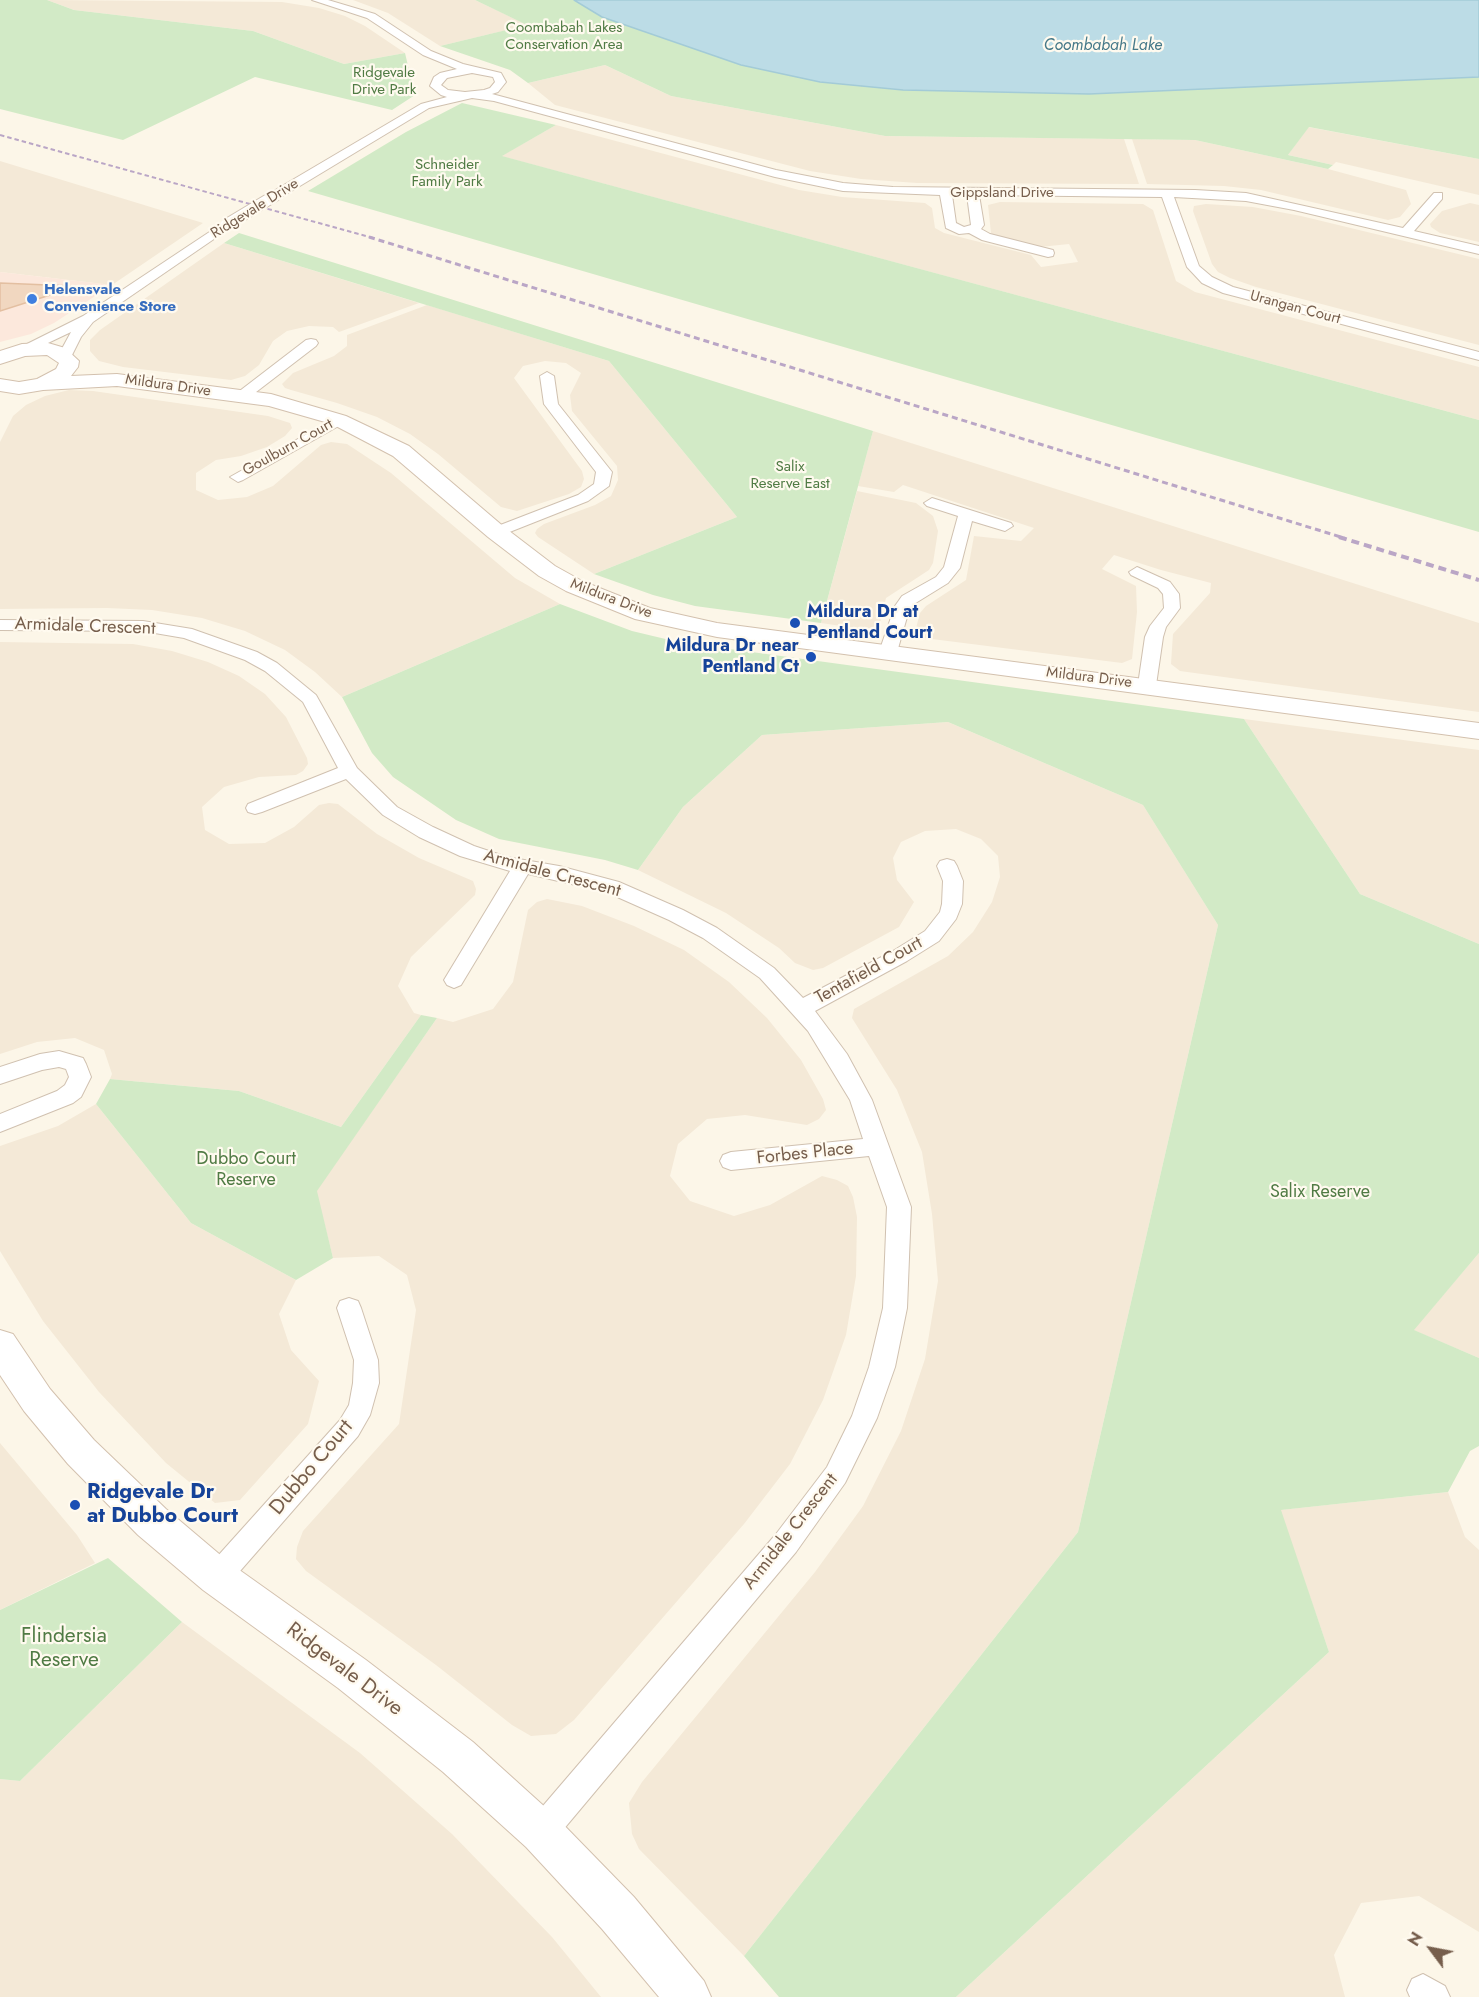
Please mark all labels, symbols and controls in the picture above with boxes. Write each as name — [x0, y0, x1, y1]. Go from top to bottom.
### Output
park label: Coombabah Lakes Conservation Area — [505, 19, 623, 54]
water label: Coombabah Lake — [1044, 36, 1162, 56]
park label: Ridgevale Drive Park — [352, 64, 416, 99]
park label: Schneider Family Park — [411, 156, 483, 191]
street label: Ridgevale Drive — [208, 175, 302, 243]
street label: Gippsland Drive — [950, 184, 1054, 202]
place label: Helensvale Convenience Store — [44, 281, 176, 316]
street label: Urangan Court — [1248, 287, 1342, 329]
marker: Helensvale Convenience Store — [25, 292, 39, 306]
street label: Mildura Drive — [124, 371, 212, 401]
street label: Goulburn Court — [240, 416, 336, 480]
park label: Salix Reserve East — [750, 458, 830, 493]
street label: Mildura Drive — [568, 575, 654, 623]
place label: Mildura Dr at Pentland Court — [807, 602, 932, 644]
street label: Armidale Crescent — [14, 614, 156, 640]
marker: Mildura Dr at Pentland Court — [788, 616, 802, 630]
place label: Mildura Dr near Pentland Ct — [665, 636, 799, 678]
marker: Mildura Dr near Pentland Ct — [804, 650, 818, 664]
street label: Mildura Drive — [1045, 664, 1133, 692]
street label: Armidale Crescent — [481, 845, 623, 903]
street label: Tentafield Court — [812, 933, 926, 1009]
street label: Forbes Place — [756, 1138, 854, 1170]
park label: Dubbo Court Reserve — [196, 1149, 296, 1192]
park label: Salix Reserve — [1270, 1182, 1370, 1204]
street label: Dubbo Court — [265, 1415, 359, 1521]
street label: Armidale Crescent — [739, 1470, 843, 1594]
place label: Ridgevale Dr at Dubbo Court — [87, 1480, 238, 1530]
marker: Ridgevale Dr at Dubbo Court — [68, 1498, 82, 1512]
street label: Ridgevale Drive — [281, 1618, 407, 1722]
park label: Flindersia Reserve — [21, 1624, 107, 1674]
north arrow — [1401, 1919, 1461, 1979]
text: N — [1402, 1928, 1428, 1951]

